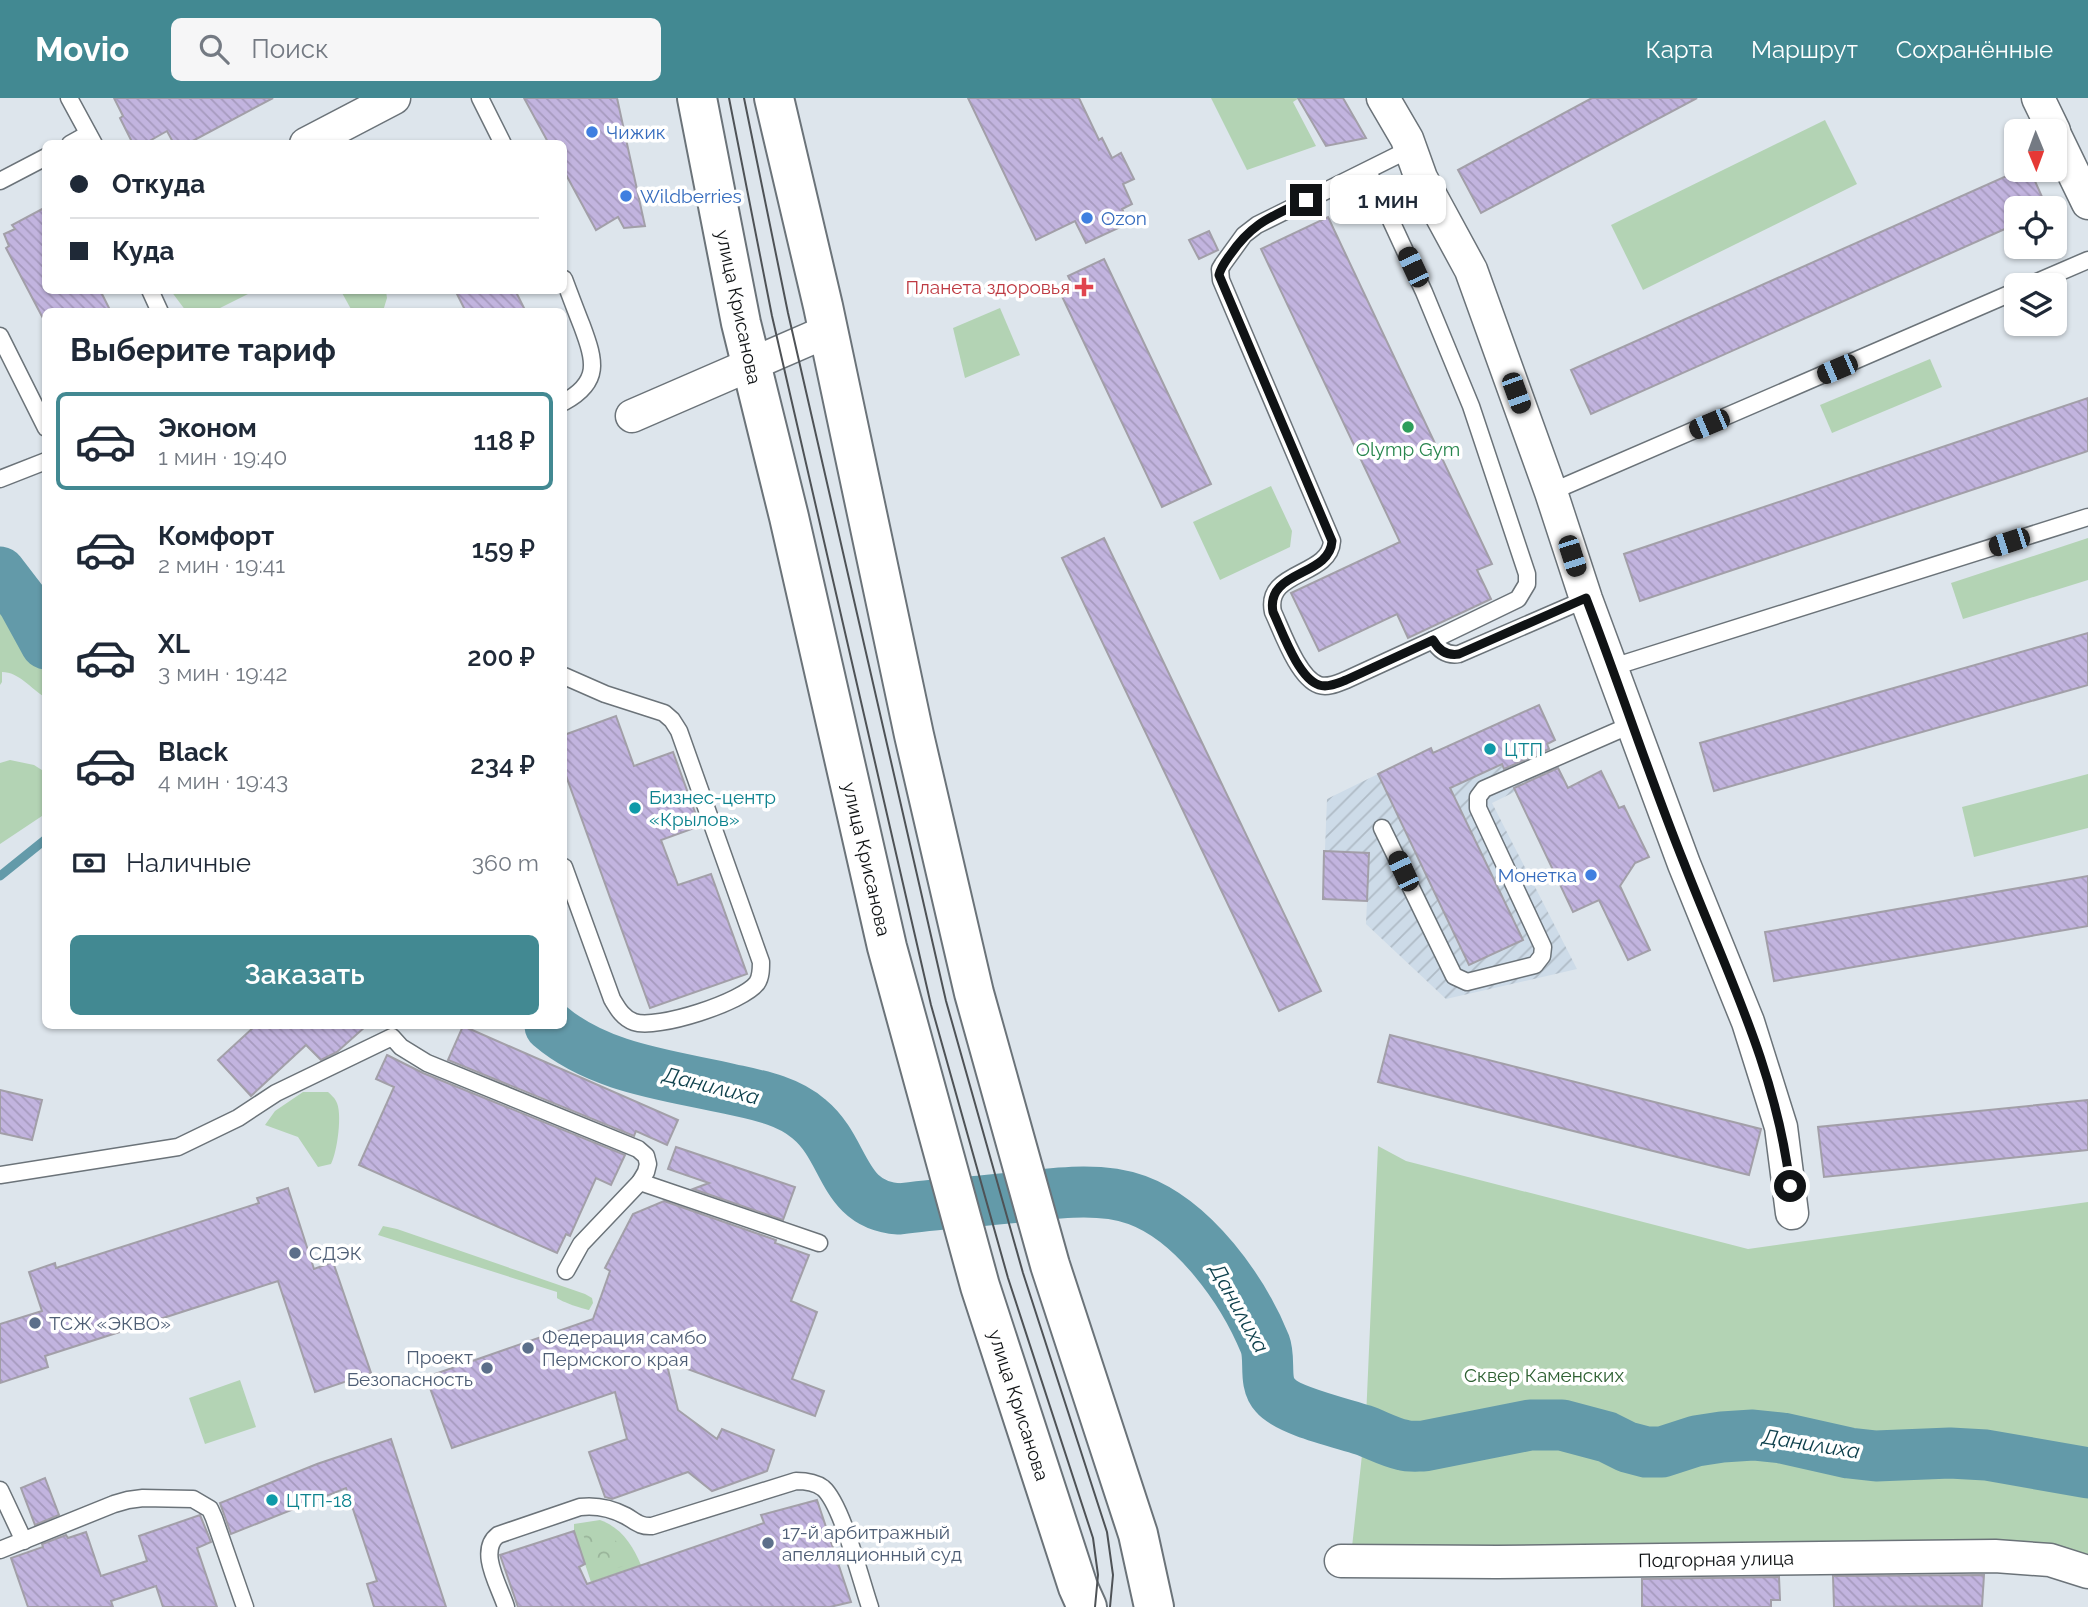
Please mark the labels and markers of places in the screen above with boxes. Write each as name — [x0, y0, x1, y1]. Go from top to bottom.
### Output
place label: Чижик — [606, 121, 666, 143]
marker: Чижик — [584, 124, 600, 140]
place label: Wildberries — [640, 185, 742, 207]
marker: Wildberries — [618, 188, 634, 204]
place label: Ozon — [1101, 207, 1147, 229]
marker: Ozon — [1079, 210, 1095, 226]
place label: Планета здоровья — [905, 276, 1070, 298]
marker: Планета здоровья — [1076, 279, 1092, 295]
marker: Olymp Gym — [1400, 419, 1416, 435]
place label: Olymp Gym — [1356, 438, 1460, 460]
place label: ЦТП — [1504, 738, 1543, 760]
marker: ЦТП — [1482, 741, 1498, 757]
place label: Бизнес-центр «Крылов» — [649, 786, 776, 830]
marker: Бизнес-центр «Крылов» — [627, 800, 643, 816]
place label: Монетка — [1498, 864, 1577, 886]
marker: Монетка — [1583, 867, 1599, 883]
place label: СДЭК — [309, 1242, 362, 1264]
marker: СДЭК — [287, 1245, 303, 1261]
place label: ТСЖ «ЭКВО» — [49, 1312, 171, 1334]
marker: ТСЖ «ЭКВО» — [27, 1315, 43, 1331]
place label: Федерация самбо Пермского края — [542, 1326, 707, 1370]
marker: Федерация самбо Пермского края — [520, 1340, 536, 1356]
place label: Проект Безопасность — [347, 1346, 473, 1390]
marker: Проект Безопасность — [479, 1360, 495, 1376]
place label: ЦТП-18 — [286, 1489, 352, 1511]
marker: ЦТП-18 — [264, 1492, 280, 1508]
place label: 17-й арбитражный апелляционный суд — [782, 1521, 962, 1565]
marker: 17-й арбитражный апелляционный суд — [760, 1535, 776, 1551]

